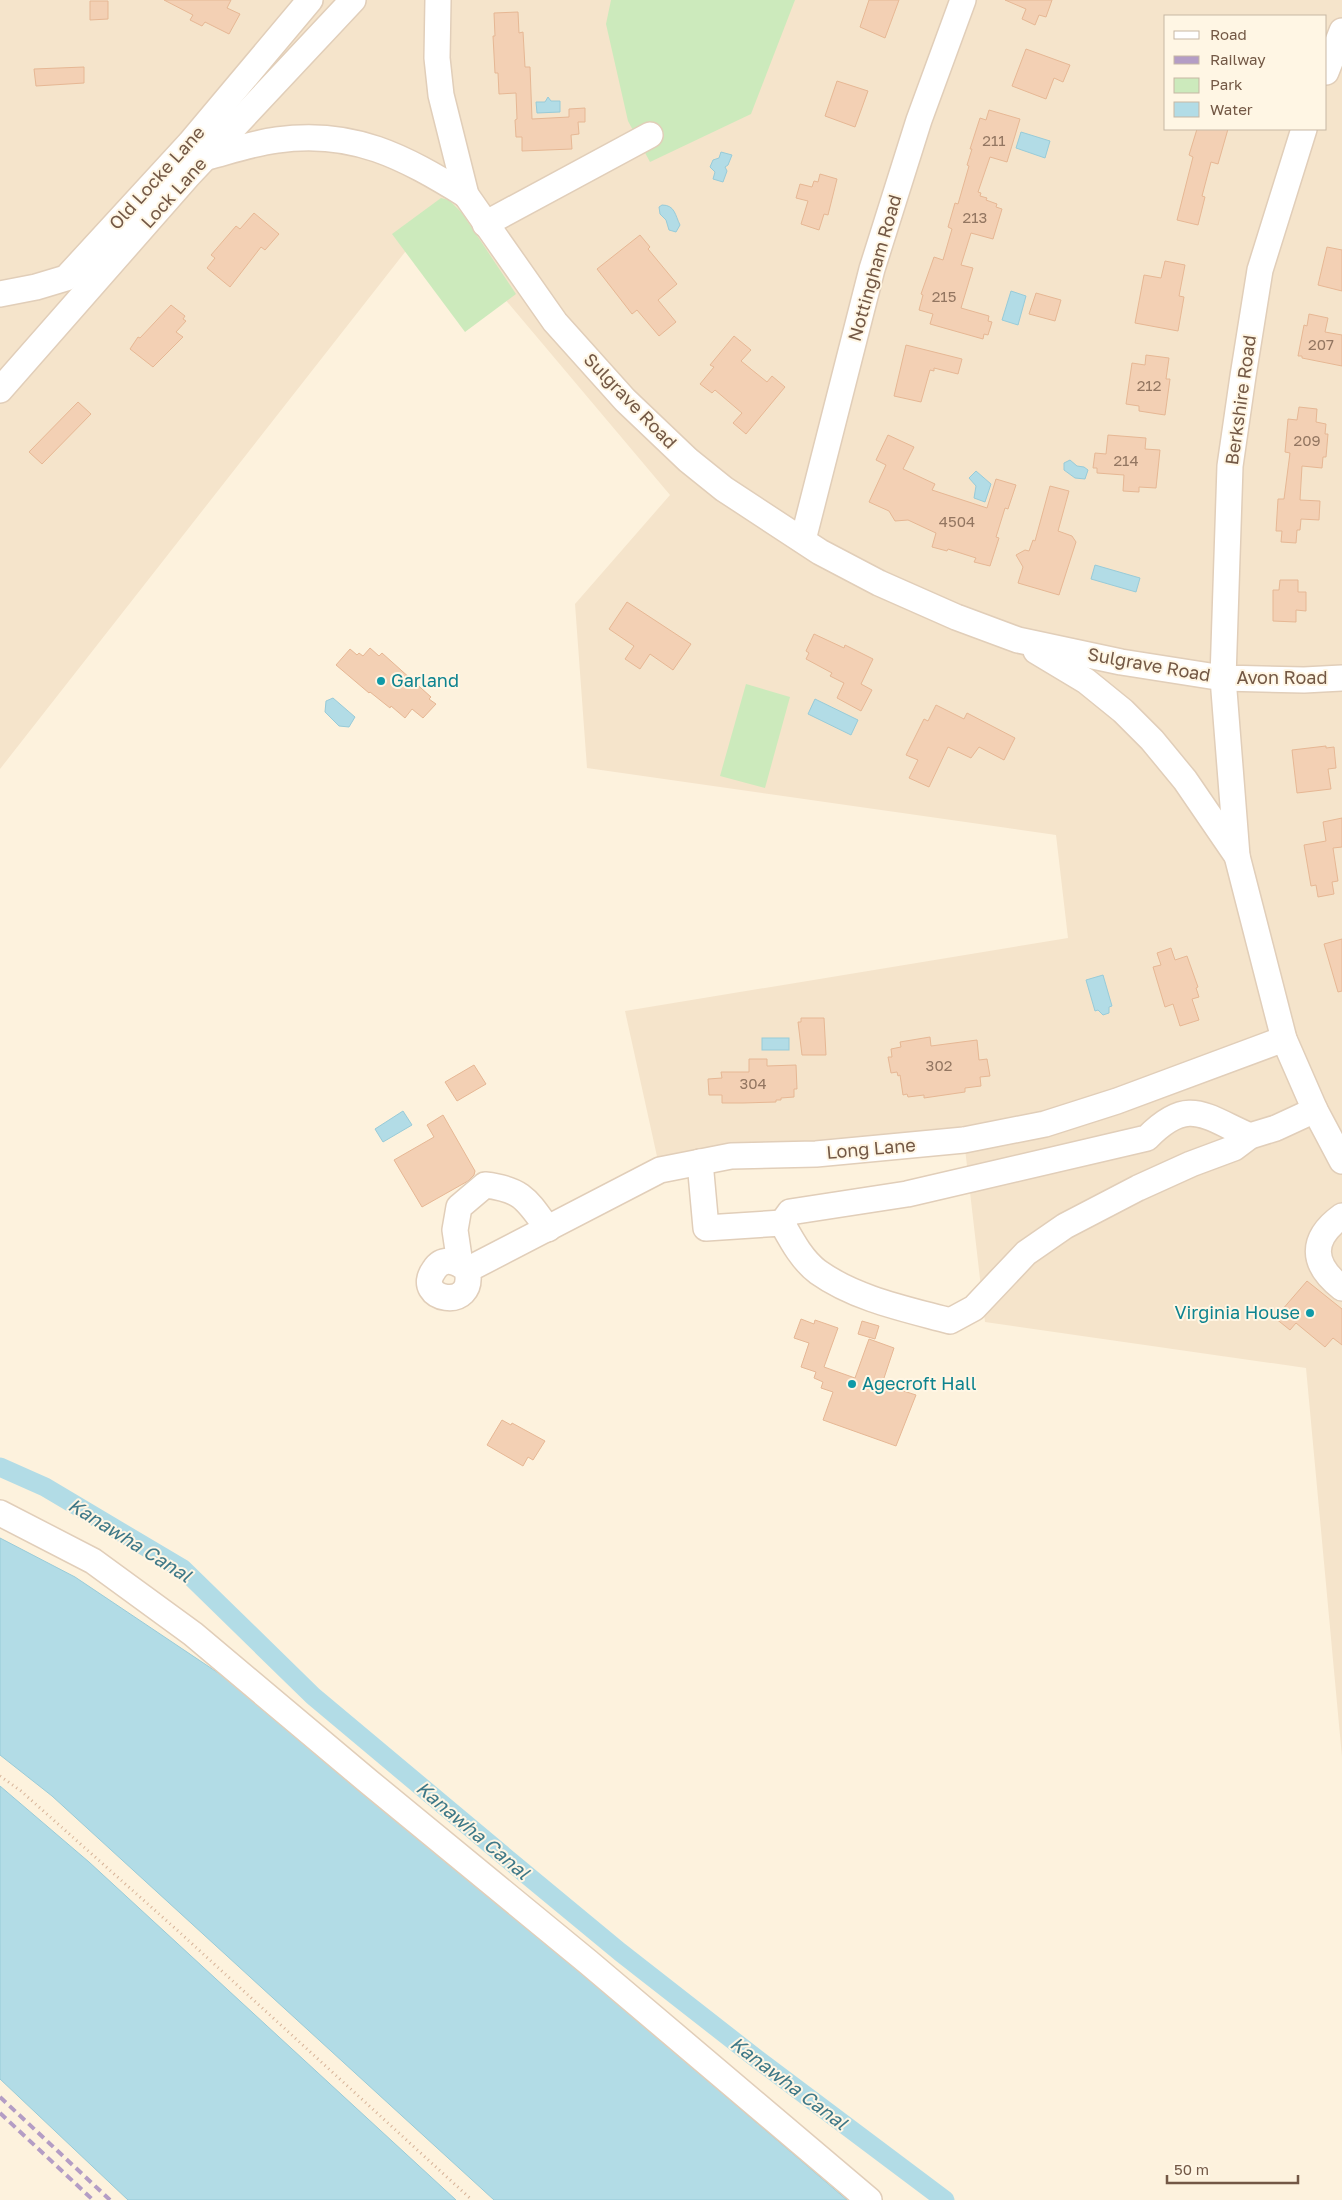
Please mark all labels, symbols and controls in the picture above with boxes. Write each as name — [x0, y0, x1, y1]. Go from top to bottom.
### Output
legend — [1164, 15, 1327, 130]
text: Road — [1210, 25, 1247, 43]
text: Railway — [1210, 50, 1266, 68]
text: Park — [1210, 75, 1243, 93]
text: Water — [1210, 100, 1253, 118]
street label: Old Locke Lane — [104, 121, 209, 234]
house number: 211 — [982, 131, 1006, 149]
street label: Lock Lane — [136, 152, 211, 232]
street label: Nottingham Road — [843, 192, 905, 344]
house number: 213 — [963, 208, 987, 226]
house number: 215 — [932, 287, 956, 305]
street label: Berkshire Road — [1220, 333, 1260, 466]
house number: 207 — [1308, 335, 1334, 353]
street label: Sulgrave Road — [580, 348, 682, 453]
house number: 212 — [1137, 376, 1161, 394]
house number: 209 — [1293, 431, 1321, 449]
house number: 214 — [1113, 451, 1139, 469]
house number: 4504 — [939, 512, 975, 530]
street label: Sulgrave Road — [1086, 642, 1212, 686]
street label: Avon Road — [1236, 666, 1328, 688]
place label: Garland — [391, 669, 459, 691]
marker: Garland — [375, 675, 387, 687]
house number: 302 — [926, 1056, 952, 1074]
house number: 304 — [739, 1074, 767, 1092]
street label: Long Lane — [825, 1133, 917, 1163]
place label: Virginia House — [1174, 1301, 1300, 1323]
marker: Virginia House — [1304, 1307, 1316, 1319]
place label: Agecroft Hall — [862, 1372, 977, 1394]
marker: Agecroft Hall — [846, 1378, 858, 1390]
water label: Kanawha Canal — [65, 1493, 197, 1587]
water label: Kanawha Canal — [412, 1776, 535, 1884]
water label: Kanawha Canal — [726, 2031, 853, 2135]
scale bar — [1167, 2152, 1298, 2184]
text: 50 m — [1174, 2160, 1209, 2178]

